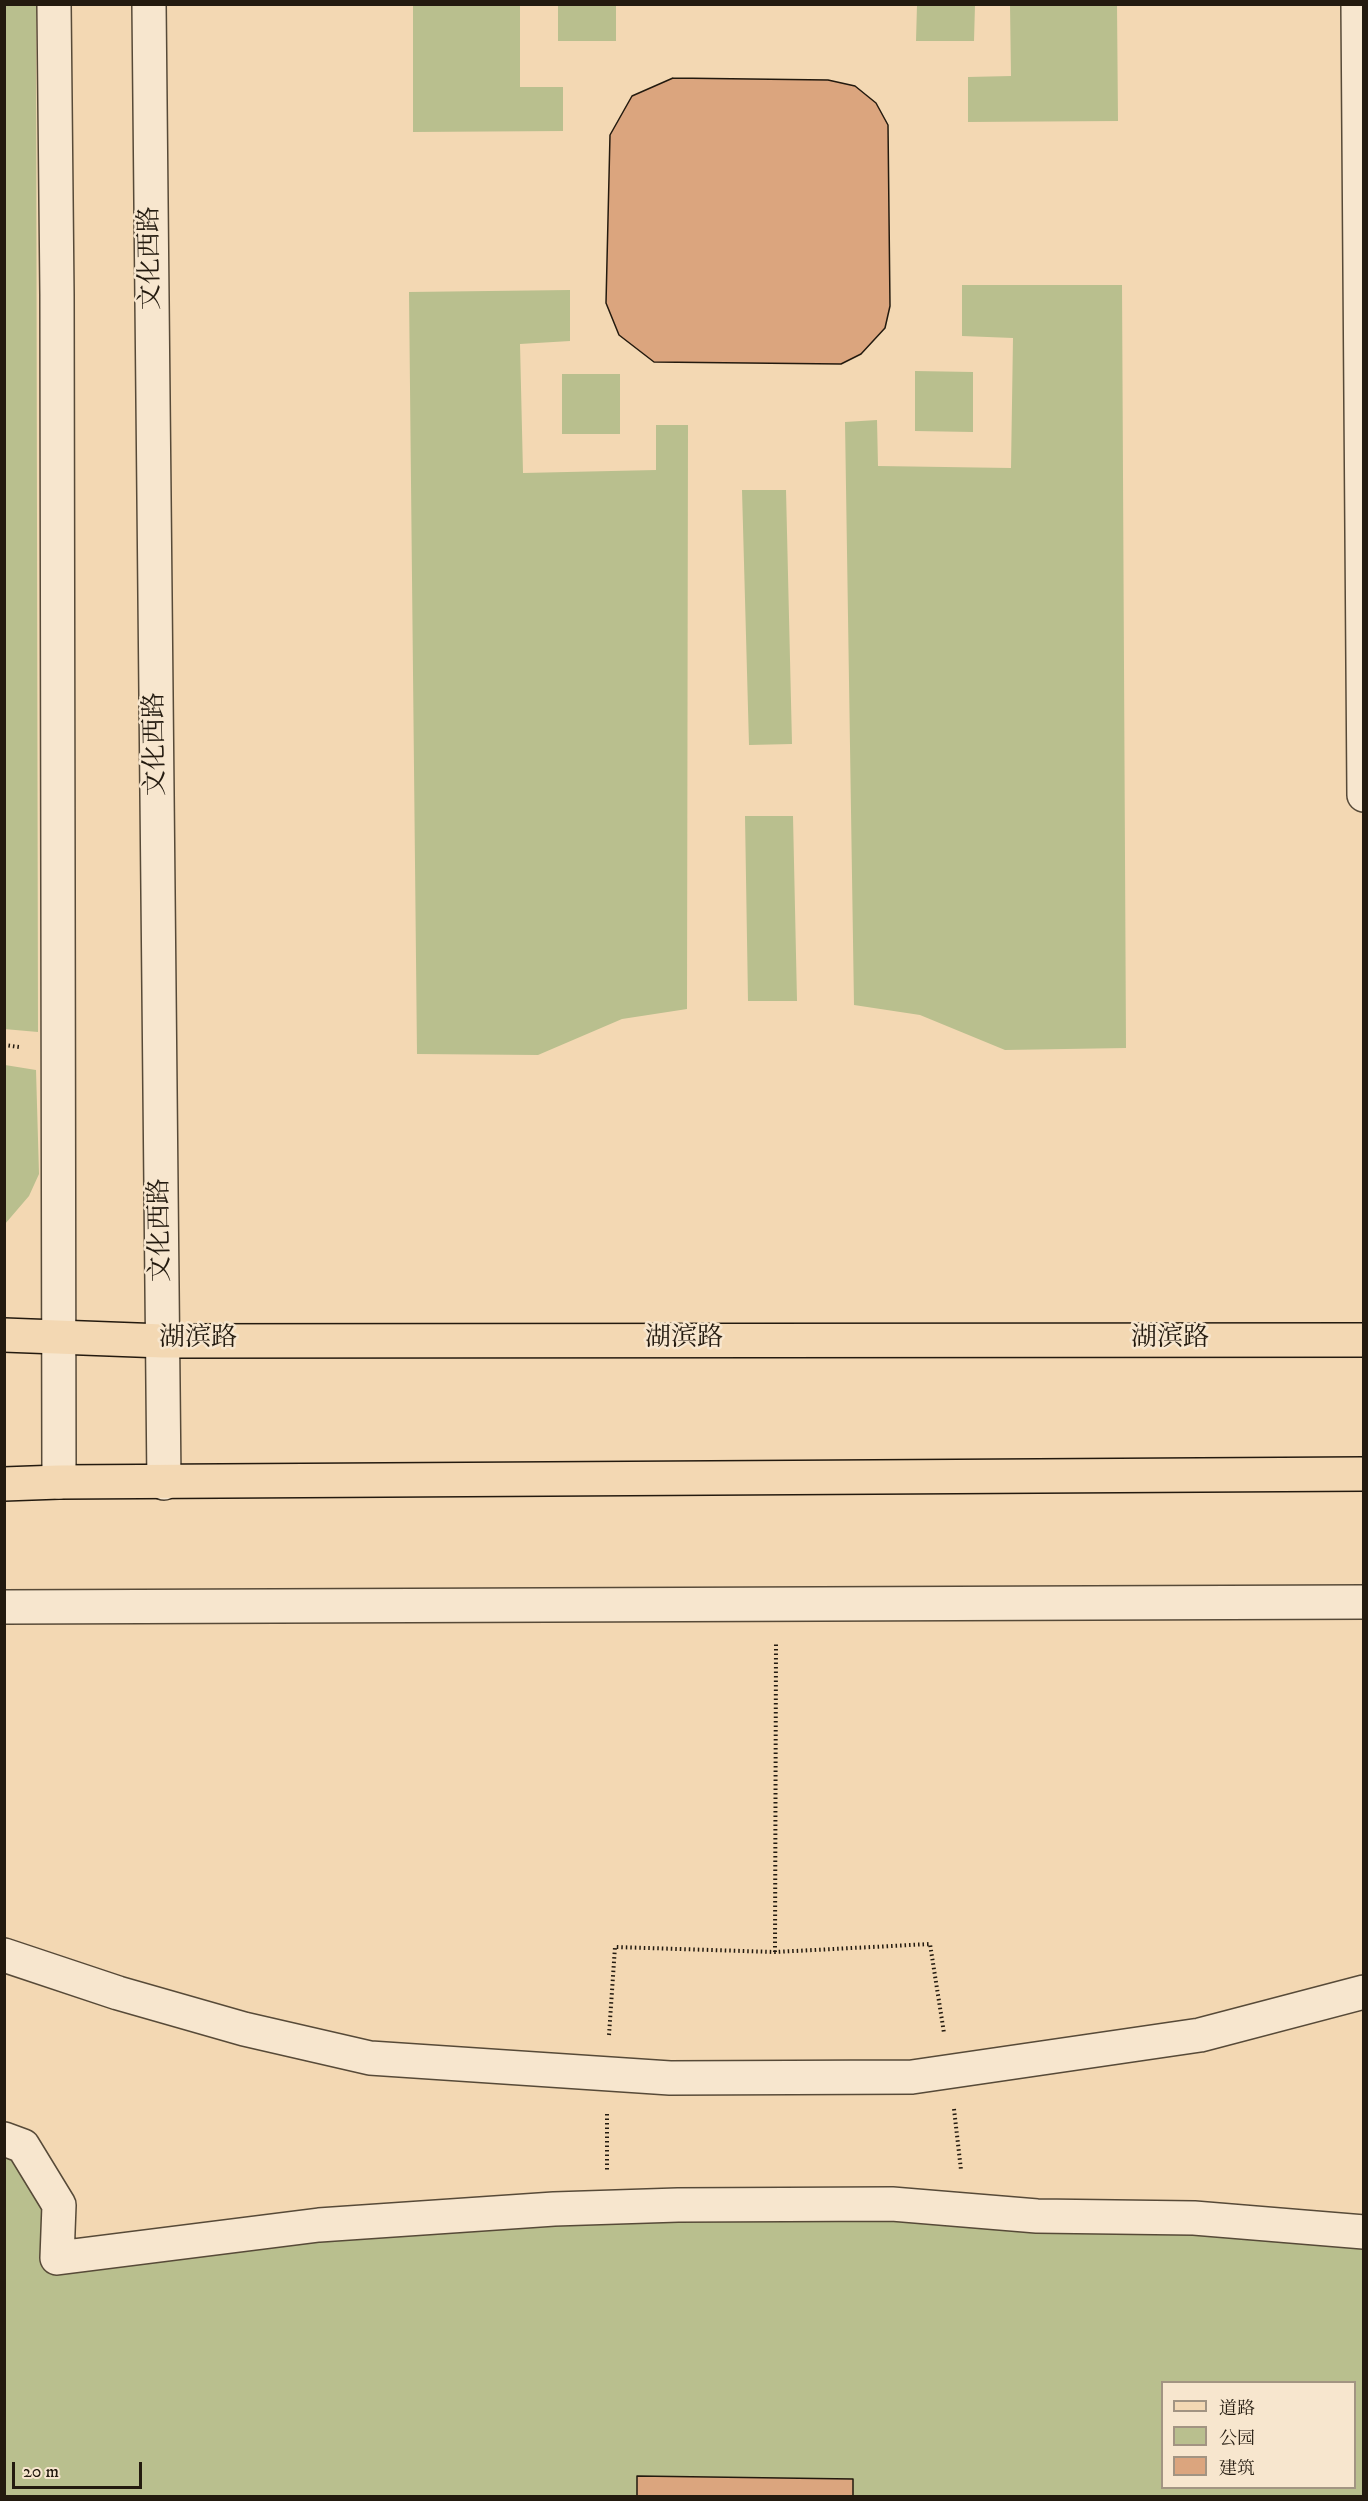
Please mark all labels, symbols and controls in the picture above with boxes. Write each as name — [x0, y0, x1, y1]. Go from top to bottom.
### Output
street label: 文化西路 — [135, 206, 169, 310]
street label: 文化西路 — [140, 692, 174, 796]
street label: 文化西路 — [145, 1178, 179, 1282]
street label: 湖滨路 — [159, 1324, 237, 1356]
street label: 湖滨路 — [645, 1324, 723, 1356]
street label: 湖滨路 — [1131, 1324, 1209, 1356]
legend — [1161, 2381, 1356, 2489]
text: 道路 — [1219, 2398, 1255, 2420]
text: 公园 — [1219, 2428, 1255, 2450]
scale bar — [15, 2450, 146, 2488]
text: 建筑 — [1219, 2458, 1255, 2480]
text: 20 m — [23, 2461, 59, 2483]

